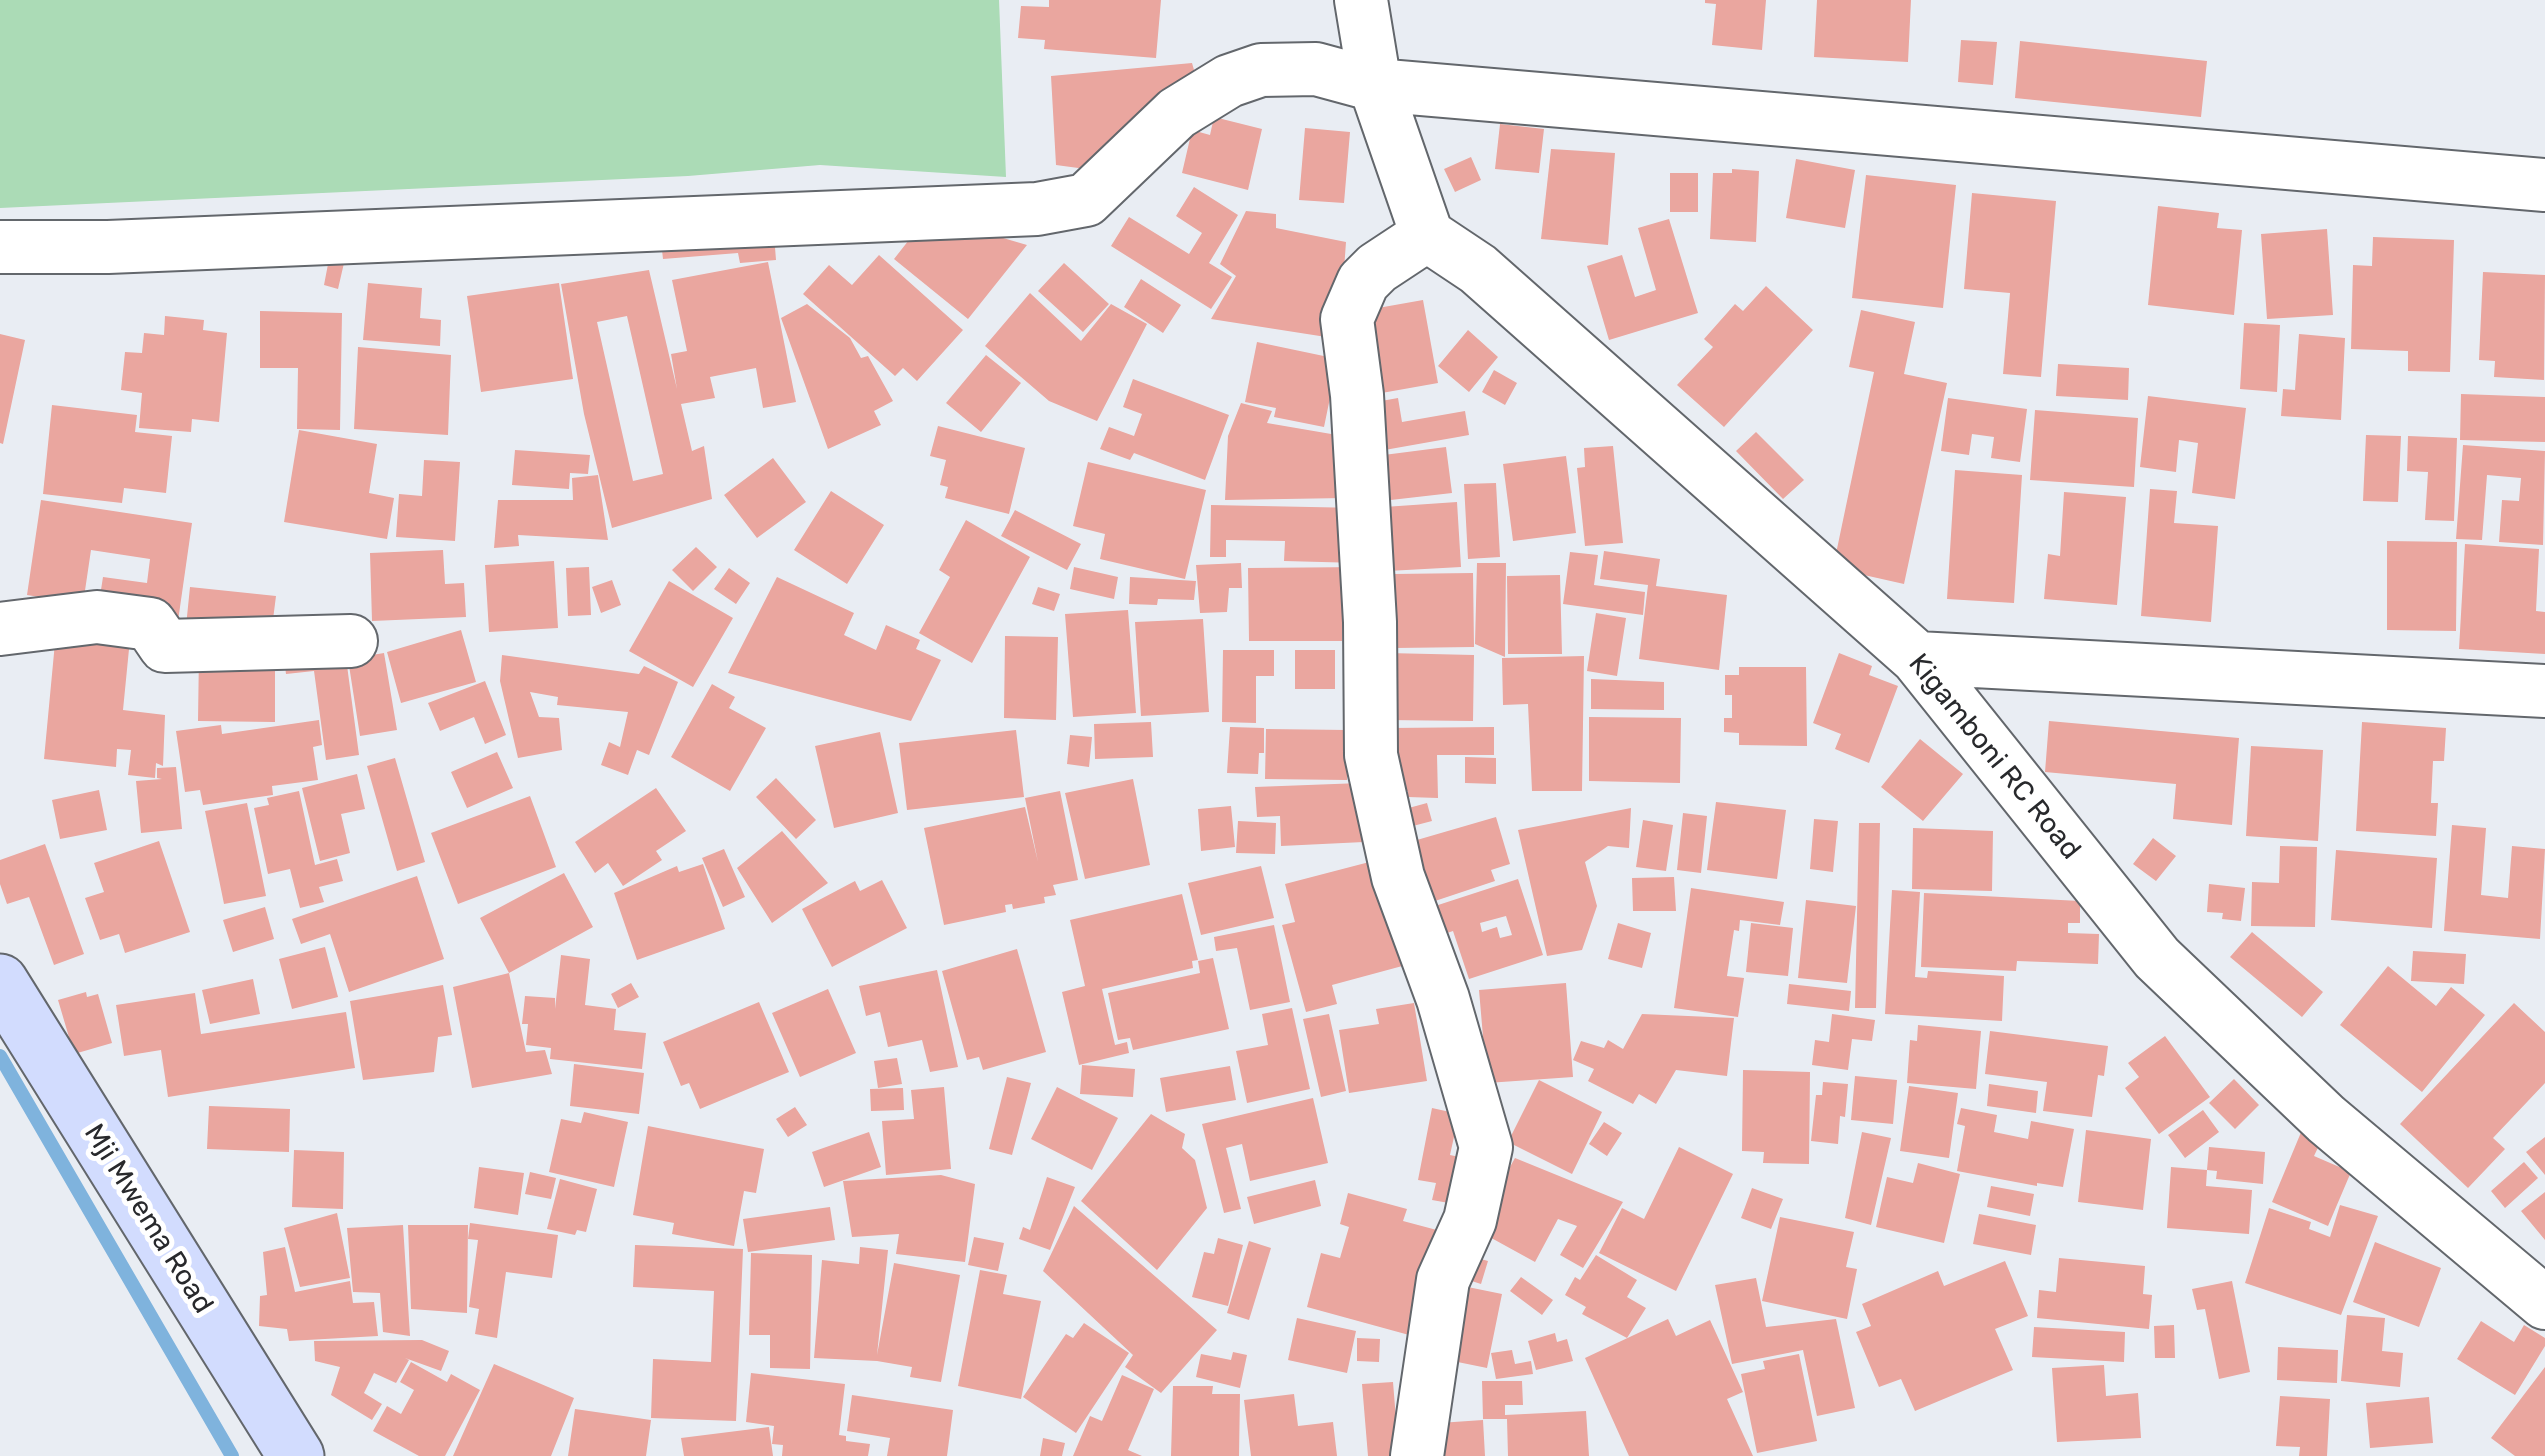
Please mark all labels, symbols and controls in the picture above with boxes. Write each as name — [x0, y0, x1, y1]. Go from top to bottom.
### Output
street label: Kigamboni RC Road — [1901, 648, 2087, 866]
street label: Mji Mwema Road — [76, 1118, 220, 1320]

